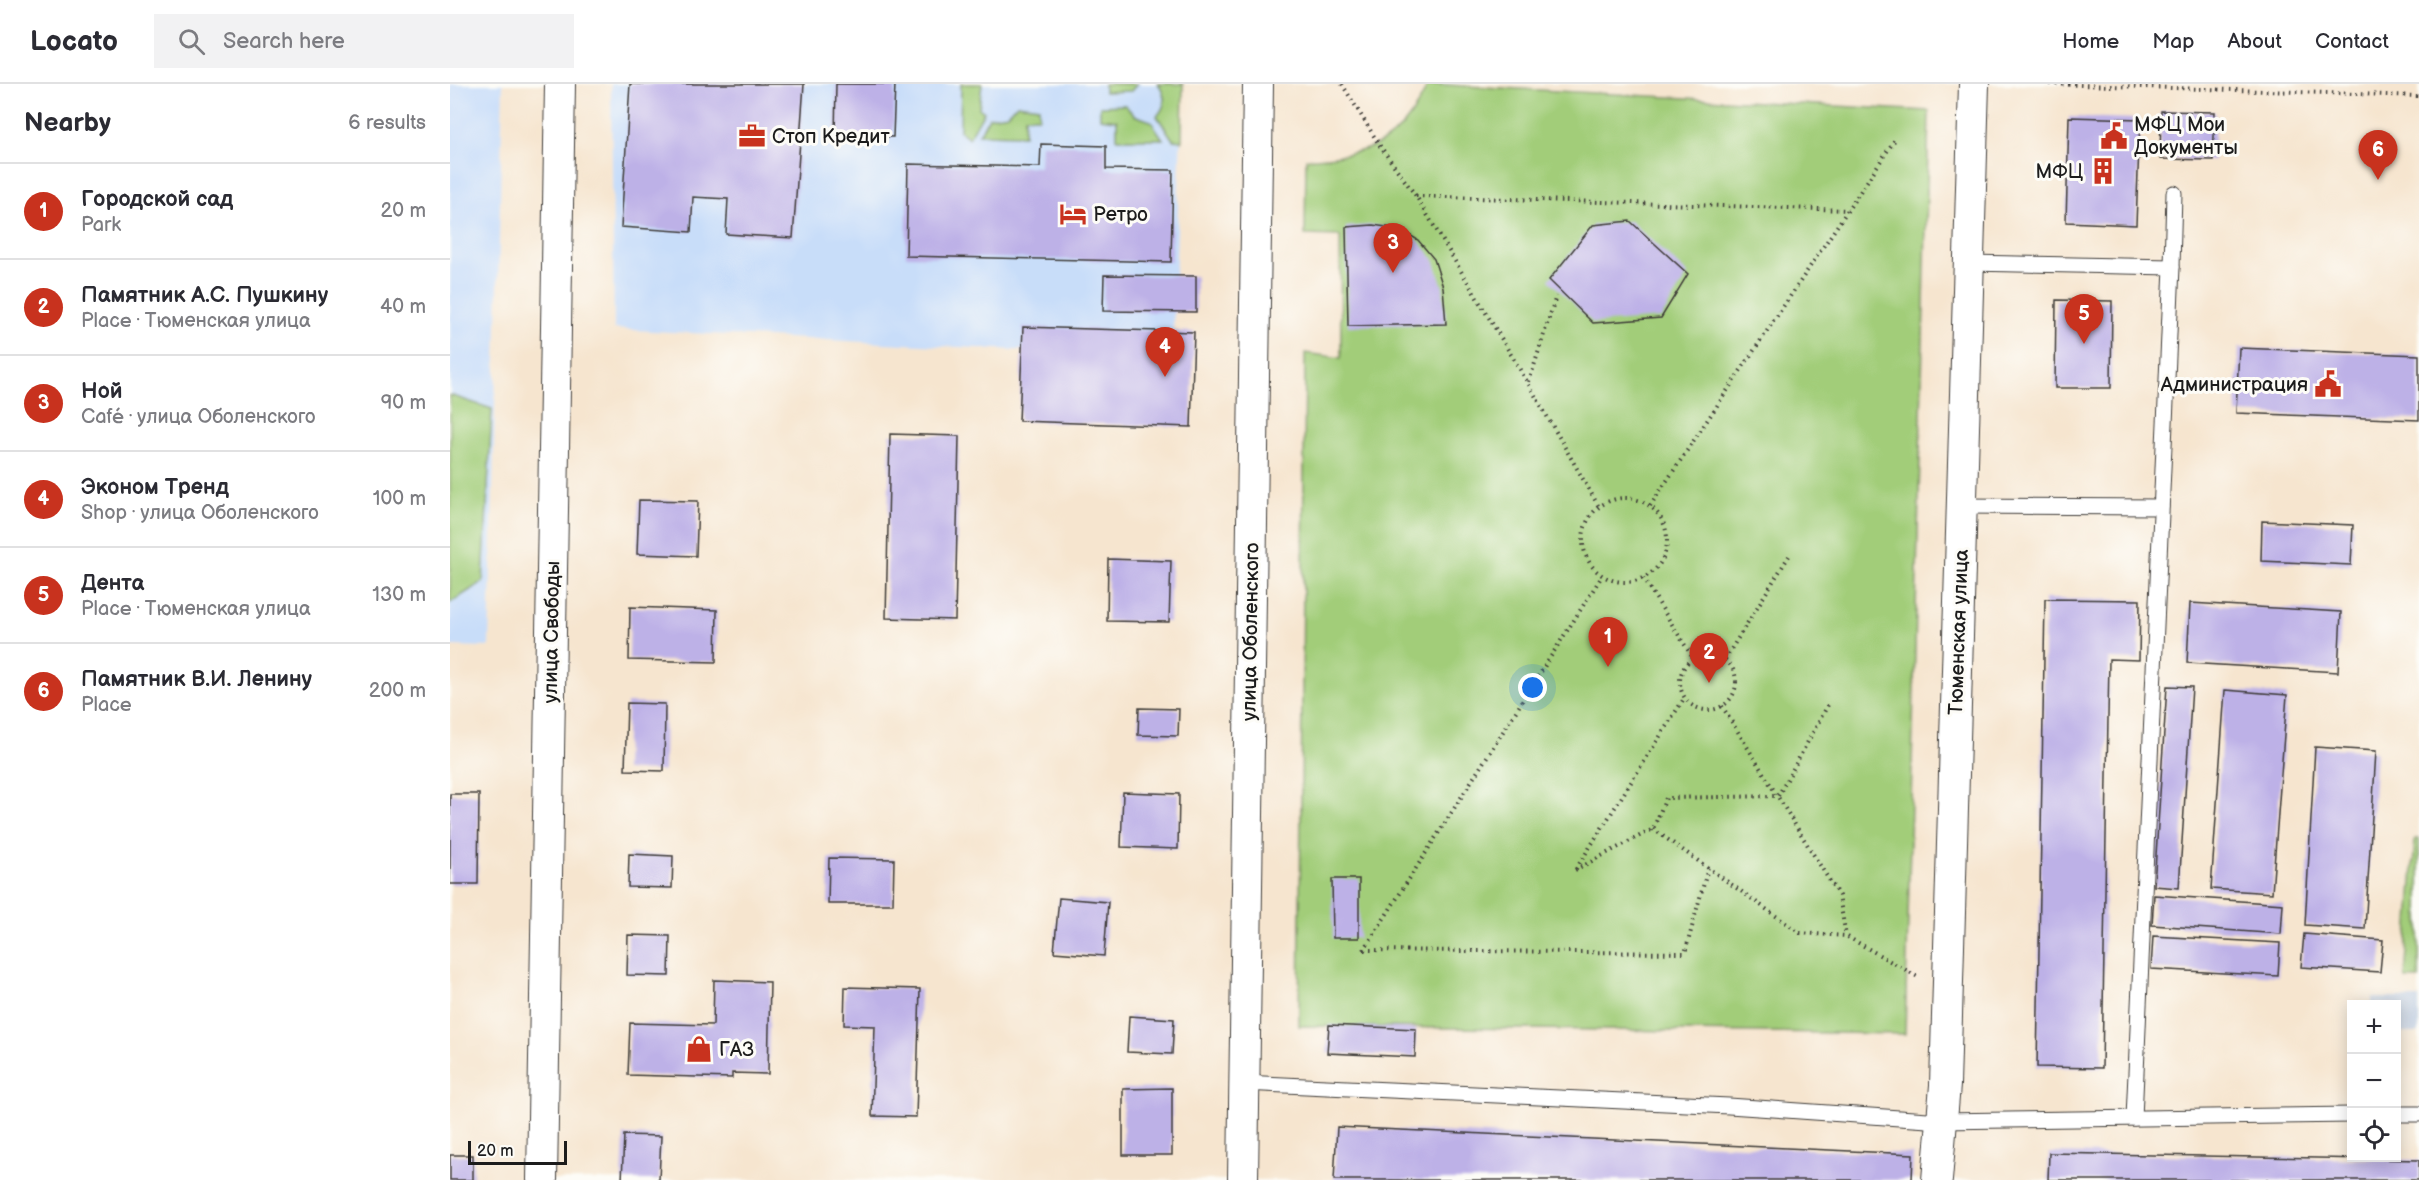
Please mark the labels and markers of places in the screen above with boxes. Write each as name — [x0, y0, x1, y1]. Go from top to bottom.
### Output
place label: МФЦ Мои Документы — [2134, 113, 2238, 160]
office icon: Стоп Кредит — [737, 121, 767, 151]
public building icon: МФЦ Мои Документы — [2099, 121, 2129, 151]
place label: Стоп Кредит — [772, 125, 890, 149]
pin: 6 — [2358, 130, 2398, 180]
building icon: МФЦ — [2088, 156, 2118, 186]
place label: МФЦ — [2035, 160, 2084, 184]
hotel icon: Ретро — [1058, 199, 1088, 229]
place label: Ретро — [1093, 203, 1148, 227]
pin: 3 — [1374, 224, 1412, 273]
pin: 5 — [2064, 294, 2104, 344]
pin: 4 — [1146, 328, 1184, 377]
public building icon: Администрация — [2313, 369, 2343, 399]
place label: Администрация — [2160, 373, 2308, 397]
pin: 1 — [1588, 618, 1628, 667]
pin: 2 — [1690, 634, 1728, 683]
shop icon: ГАЗ — [684, 1034, 714, 1064]
place label: ГАЗ — [719, 1038, 754, 1062]

